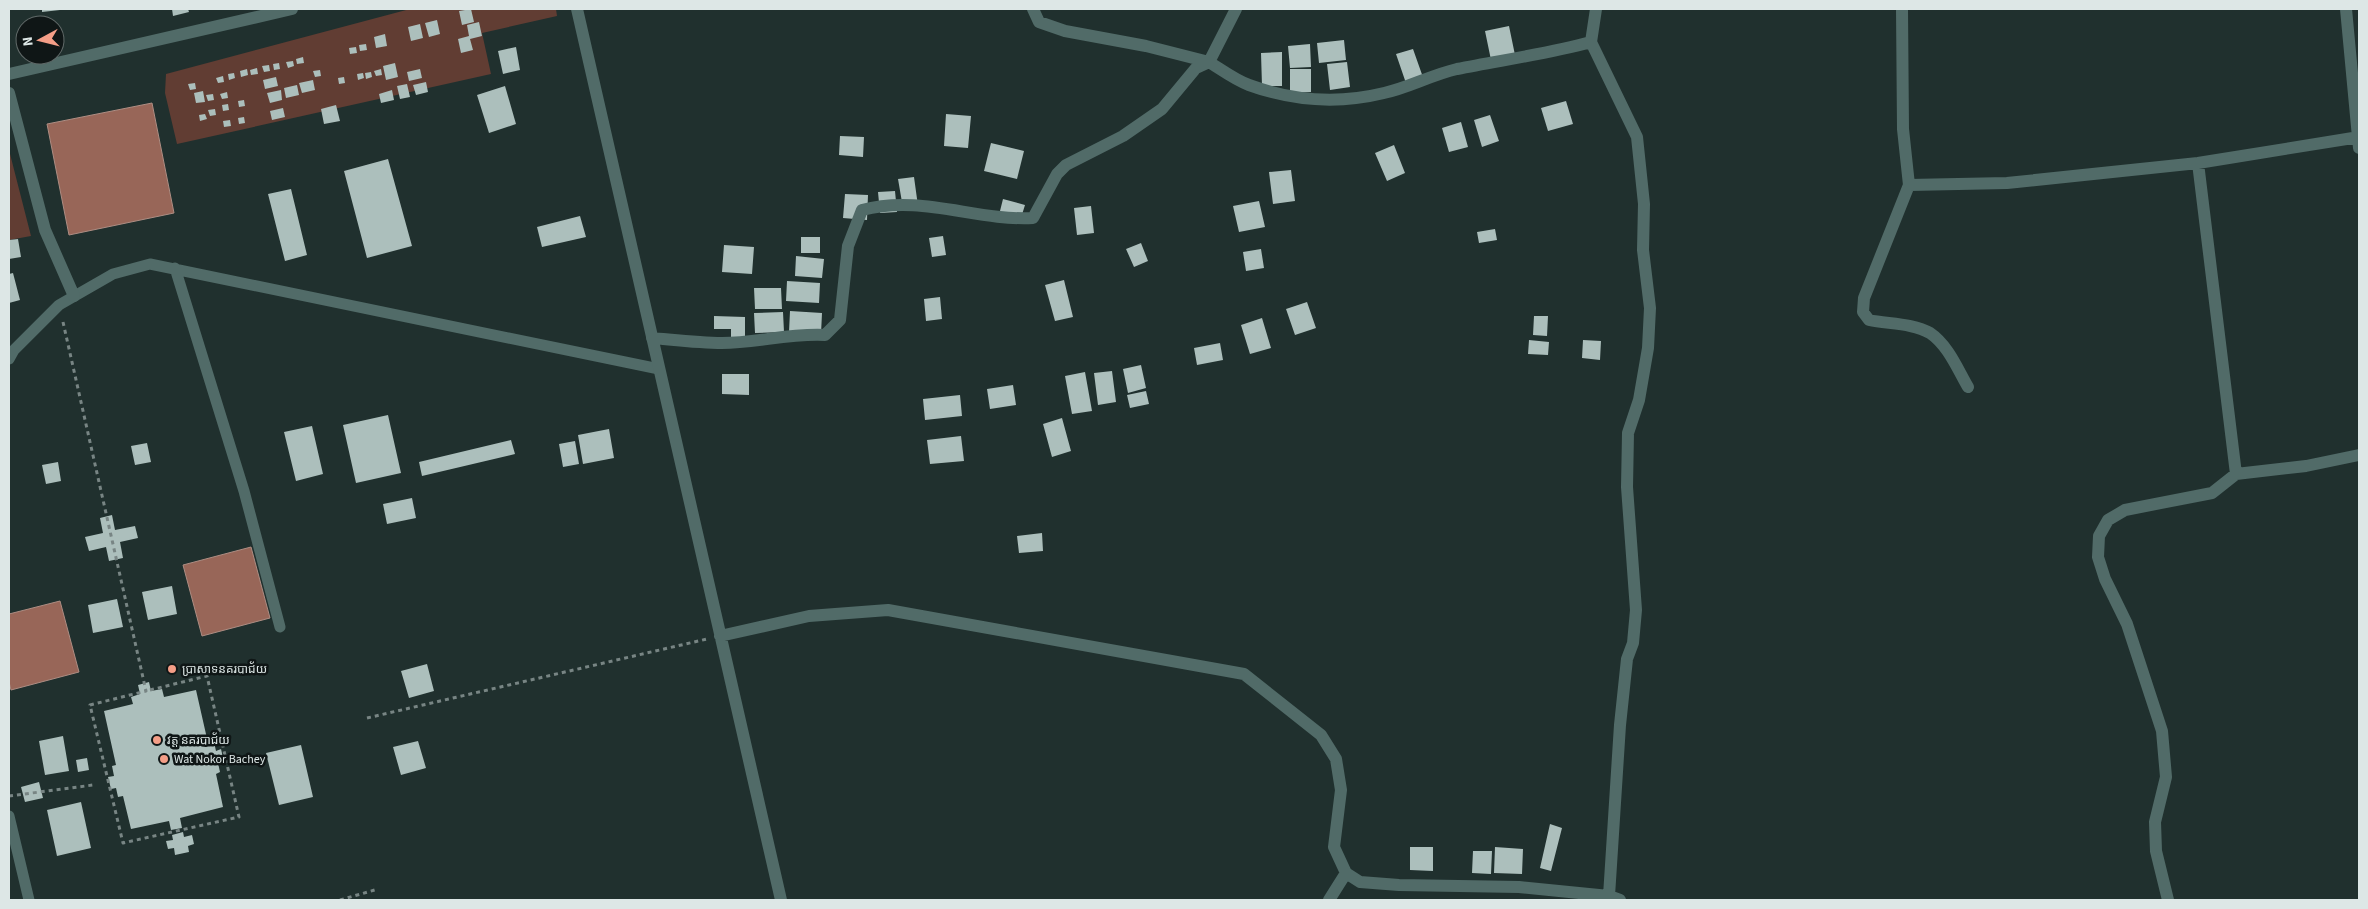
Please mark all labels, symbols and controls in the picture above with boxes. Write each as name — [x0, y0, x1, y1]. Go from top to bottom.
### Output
north arrow — [15, 15, 65, 65]
text: N — [18, 36, 39, 47]
place label: ប្រាសាទនគរបាជ័យ — [182, 661, 267, 678]
marker: ប្រាសាទនគរបាជ័យ — [166, 663, 178, 675]
place label: វត្ត នគរបាជ័យ — [167, 732, 230, 749]
marker: វត្ត នគរបាជ័យ — [151, 734, 163, 746]
place label: Wat Nokor Bachey — [174, 751, 266, 768]
marker: Wat Nokor Bachey — [158, 753, 170, 765]

